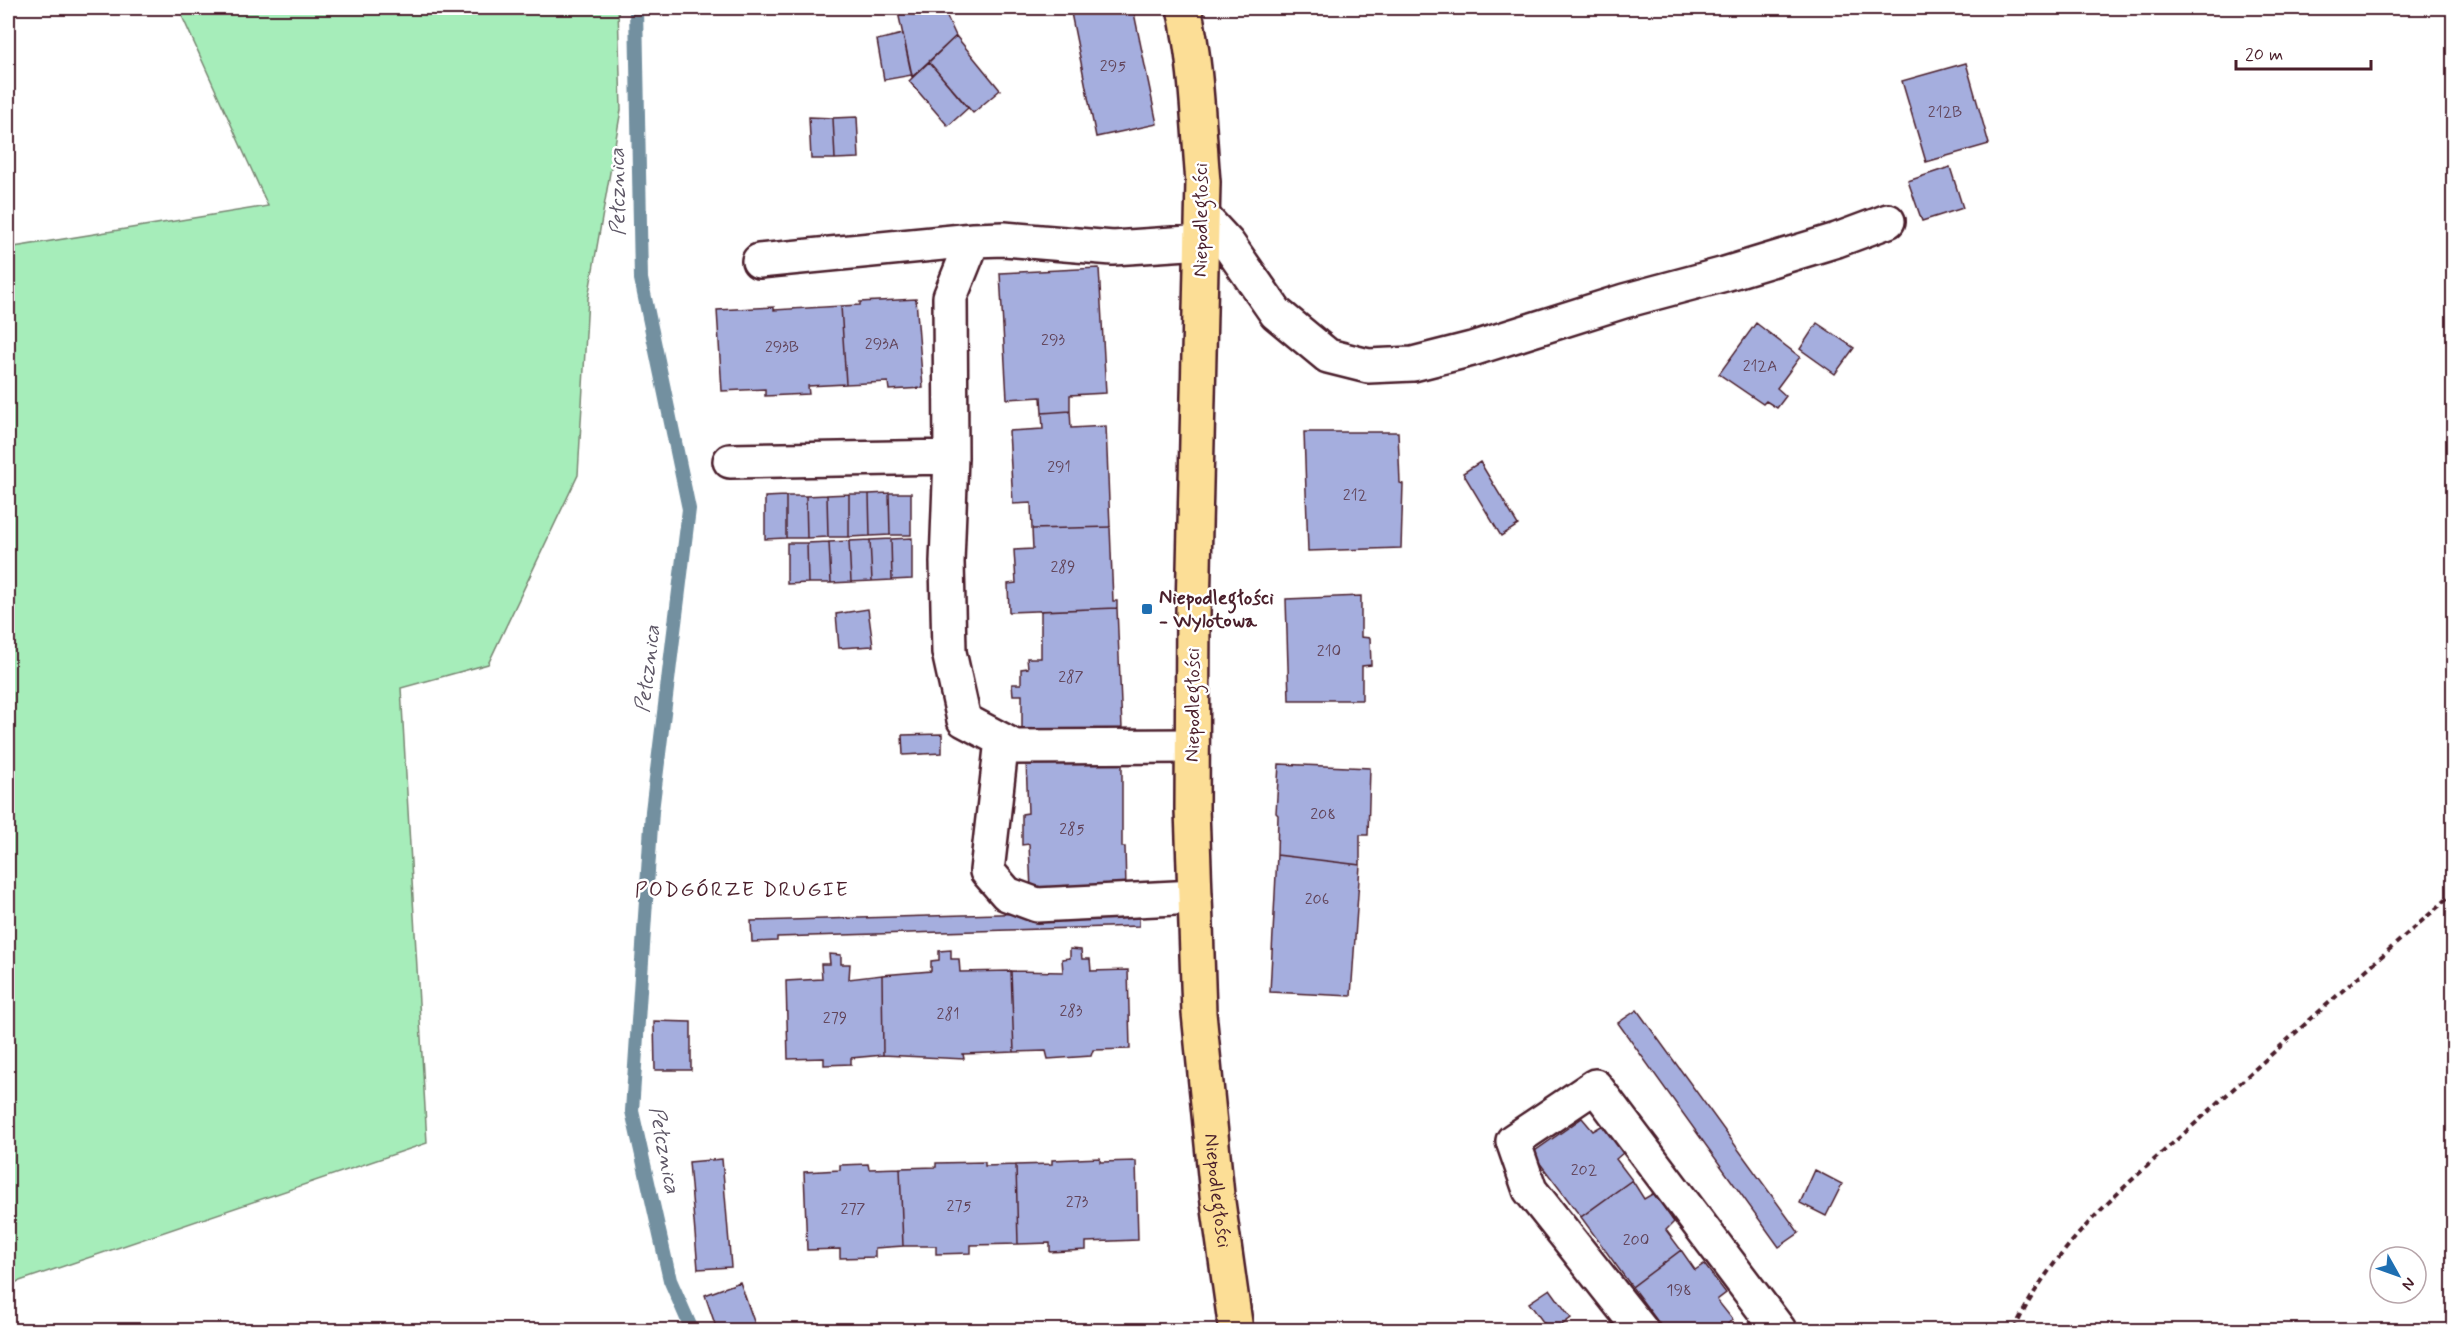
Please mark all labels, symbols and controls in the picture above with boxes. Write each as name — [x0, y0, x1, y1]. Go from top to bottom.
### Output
scale bar — [2236, 33, 2371, 71]
text: 20 m — [2245, 43, 2283, 67]
house number: 295 — [1100, 56, 1126, 77]
house number: 212B — [1928, 102, 1962, 123]
water label: Pełcznica — [603, 148, 633, 236]
street label: Niepodległości — [1188, 163, 1217, 277]
house number: 293 — [1041, 330, 1065, 351]
house number: 293A — [865, 334, 899, 355]
house number: 293B — [765, 337, 799, 358]
house number: 212A — [1743, 356, 1777, 377]
house number: 291 — [1047, 457, 1071, 478]
house number: 212 — [1343, 485, 1368, 506]
house number: 289 — [1050, 557, 1076, 578]
place label: Niepodległości - Wylotowa — [1159, 585, 1274, 635]
marker: Niepodległości - Wylotowa — [1140, 602, 1154, 616]
water label: Pełcznica — [629, 624, 667, 714]
house number: 210 — [1317, 641, 1341, 662]
street label: Niepodległości — [1180, 648, 1209, 762]
house number: 287 — [1058, 667, 1084, 688]
house number: 208 — [1310, 804, 1336, 825]
house number: 285 — [1059, 819, 1085, 840]
district label: PODGÓRZE DRUGIE — [635, 876, 849, 904]
house number: 206 — [1305, 889, 1329, 910]
house number: 283 — [1059, 1001, 1083, 1022]
house number: 281 — [937, 1004, 959, 1025]
house number: 279 — [823, 1008, 847, 1029]
water label: Pełcznica — [642, 1104, 686, 1196]
street label: Niepodległości — [1197, 1132, 1238, 1249]
house number: 202 — [1571, 1160, 1598, 1181]
house number: 273 — [1066, 1192, 1089, 1213]
house number: 275 — [947, 1196, 971, 1217]
house number: 277 — [841, 1199, 865, 1220]
house number: 200 — [1623, 1230, 1649, 1251]
north arrow — [2368, 1245, 2428, 1305]
text: N — [2397, 1273, 2420, 1295]
house number: 198 — [1666, 1280, 1692, 1301]

